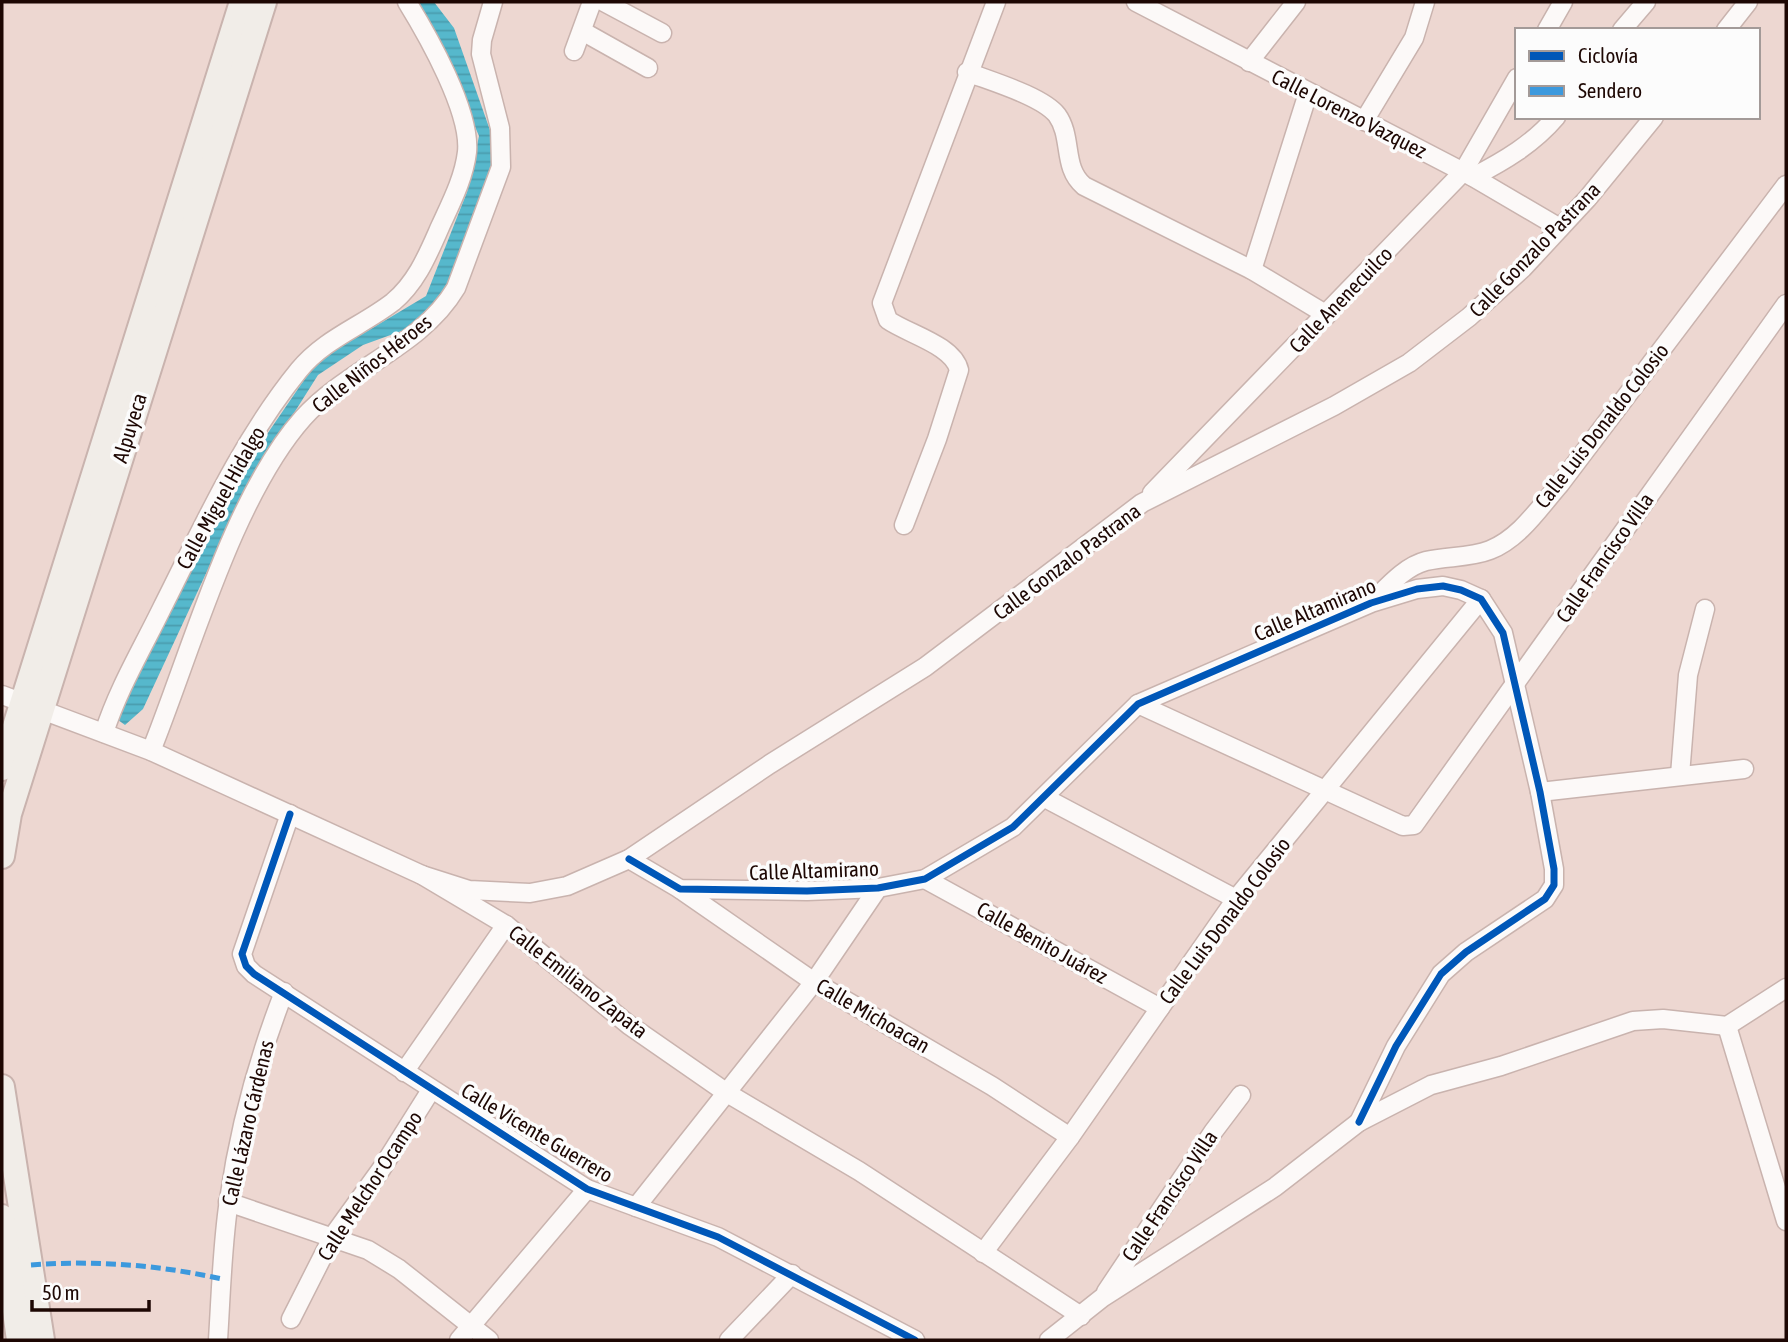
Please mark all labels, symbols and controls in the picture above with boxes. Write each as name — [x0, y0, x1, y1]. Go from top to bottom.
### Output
legend — [1515, 28, 1760, 119]
text: Ciclovía — [1578, 43, 1638, 67]
street label: Calle Lorenzo Vazquez — [1268, 64, 1431, 163]
text: Sendero — [1578, 78, 1642, 102]
street label: Calle Gonzalo Pastrana — [1464, 177, 1605, 322]
street label: Calle Anenecuilco — [1284, 241, 1397, 357]
street label: Calle Niños Héroes — [307, 309, 436, 417]
street label: Calle Luis Donaldo Colosio — [1530, 338, 1673, 512]
street label: Alpuyeca — [107, 390, 151, 465]
street label: Calle Miguel Hidalgo — [171, 422, 269, 573]
street label: Calle Francisco Villa — [1551, 488, 1658, 627]
street label: Calle Gonzalo Pastrana — [988, 498, 1145, 624]
street label: Calle Altamirano — [1250, 573, 1379, 645]
street label: Calle Luis Donaldo Colosio — [1154, 832, 1295, 1008]
street label: Calle Altamirano — [749, 856, 879, 884]
street label: Calle Benito Juárez — [973, 896, 1112, 988]
street label: Calle Emiliano Zapata — [505, 920, 653, 1043]
street label: Calle Michoacan — [813, 973, 934, 1057]
street label: Calle Lázaro Cárdenas — [216, 1038, 278, 1208]
street label: Calle Vicente Guerrero — [458, 1078, 617, 1187]
street label: Calle Melchor Ocampo — [312, 1106, 426, 1265]
street label: Calle Francisco Villa — [1116, 1125, 1222, 1266]
scale bar — [32, 1268, 149, 1312]
text: 50 m — [42, 1280, 80, 1304]

